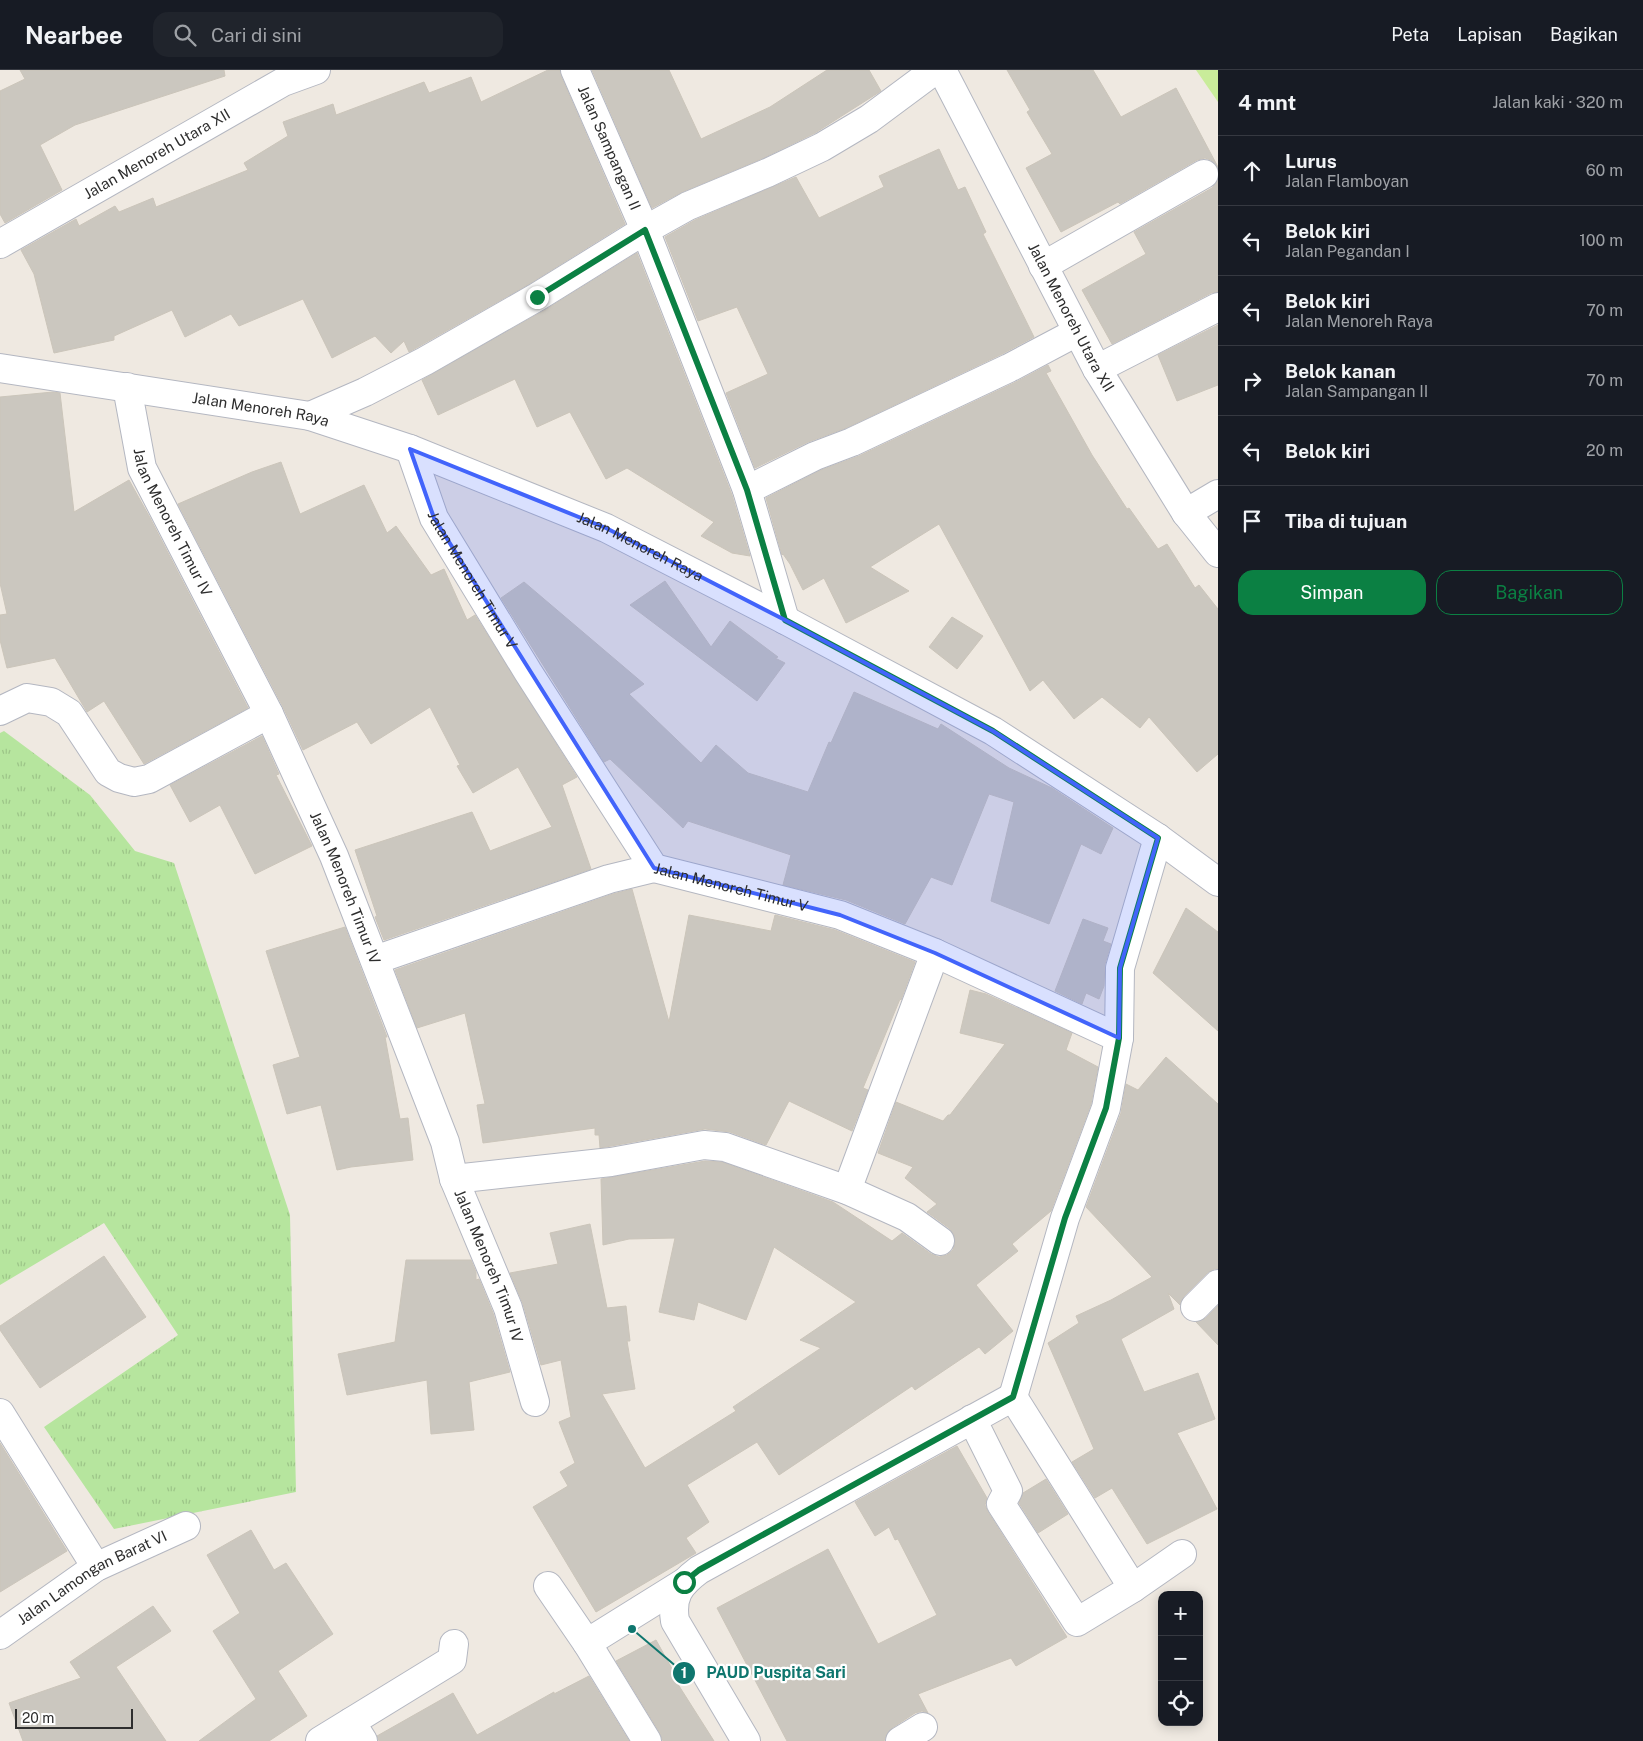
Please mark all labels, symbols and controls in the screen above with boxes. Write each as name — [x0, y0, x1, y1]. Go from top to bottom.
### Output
search box — [153, 12, 503, 57]
text: Nearbee — [25, 21, 123, 49]
icon: search — [171, 21, 199, 49]
text: Cari di sini — [211, 24, 302, 46]
text: Peta — [1391, 24, 1429, 45]
text: Lapisan — [1457, 24, 1522, 45]
text: Bagikan — [1550, 24, 1618, 45]
street label: Jalan Sampangan II — [575, 83, 644, 213]
text: 4 mnt — [1238, 90, 1296, 115]
text: Jalan kaki · 320 m — [1492, 93, 1623, 112]
street label: Jalan Menoreh Utara XII — [81, 105, 233, 202]
text: Lurus — [1285, 150, 1337, 172]
icon: ahead — [1238, 157, 1266, 185]
text: 60 m — [1586, 161, 1623, 180]
text: Jalan Flamboyan — [1285, 172, 1409, 191]
text: Belok kiri — [1285, 220, 1370, 242]
icon: left — [1238, 227, 1266, 255]
text: 100 m — [1579, 231, 1623, 250]
street label: Jalan Menoreh Utara XII — [1025, 240, 1118, 395]
text: Jalan Pegandan I — [1285, 242, 1410, 261]
route end — [526, 286, 549, 309]
text: Belok kiri — [1285, 290, 1370, 312]
icon: left — [1238, 297, 1266, 325]
text: 70 m — [1586, 301, 1623, 320]
text: Jalan Menoreh Raya — [1285, 312, 1433, 331]
text: Belok kanan — [1285, 360, 1396, 382]
icon: right — [1238, 367, 1266, 395]
text: 70 m — [1586, 371, 1623, 390]
text: Jalan Sampangan II — [1285, 382, 1428, 401]
street label: Jalan Menoreh Raya — [191, 389, 332, 430]
icon: left — [1238, 437, 1266, 465]
text: Belok kiri — [1285, 440, 1370, 462]
text: 20 m — [1586, 441, 1623, 460]
street label: Jalan Menoreh Timur IV — [131, 447, 216, 599]
icon: arrive — [1238, 507, 1266, 535]
street label: Jalan Menoreh Raya — [575, 508, 706, 585]
street label: Jalan Menoreh Timur V — [424, 509, 521, 652]
text: Tiba di tujuan — [1285, 510, 1407, 532]
button: Simpan — [1238, 570, 1426, 615]
button: Bagikan — [1436, 570, 1623, 615]
street label: Jalan Menoreh Timur IV — [307, 809, 384, 966]
street label: Jalan Menoreh Timur V — [652, 859, 810, 915]
street label: Jalan Menoreh Timur IV — [451, 1187, 526, 1344]
street label: Jalan Lamongan Barat VI — [14, 1527, 169, 1628]
route start — [673, 1571, 696, 1594]
map controls — [1158, 1591, 1203, 1726]
button: + — [1158, 1591, 1203, 1636]
button: − — [1158, 1636, 1203, 1681]
callout: PAUD Puspita Sari — [671, 1657, 856, 1688]
text: PAUD Puspita Sari — [706, 1663, 846, 1682]
text: 1 — [681, 1664, 687, 1681]
button: locate — [1158, 1681, 1203, 1726]
scale bar — [15, 1706, 132, 1729]
text: 20 m — [22, 1710, 54, 1726]

